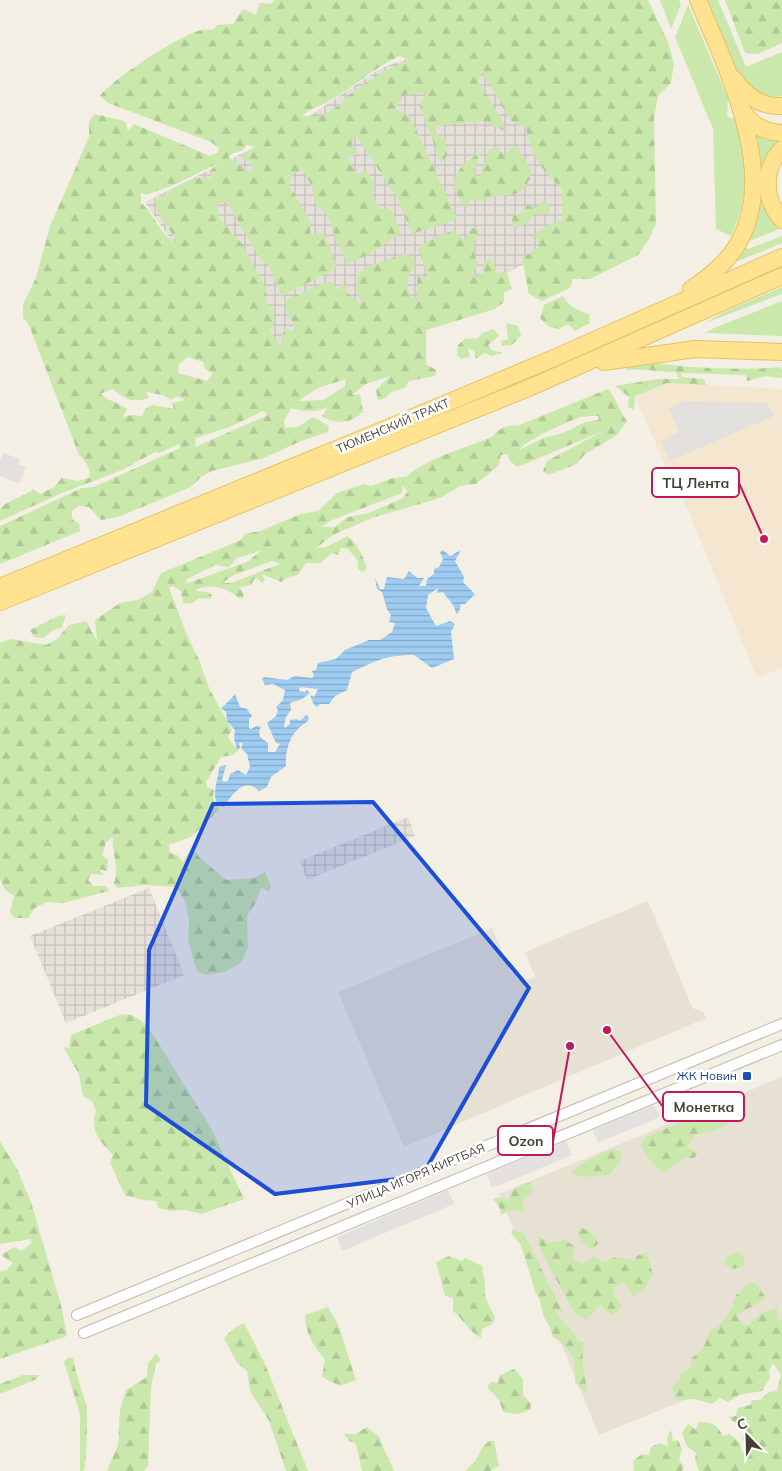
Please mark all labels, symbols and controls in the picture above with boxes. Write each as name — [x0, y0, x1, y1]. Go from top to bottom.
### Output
street label: ТЮМЕНСКИЙ ТРАКТ — [334, 395, 452, 456]
callout: ТЦ Лента — [652, 468, 739, 497]
text: ТЦ Лента — [663, 474, 729, 492]
place label: ЖК Новин — [677, 1068, 737, 1083]
marker: ЖК Новин — [741, 1070, 753, 1082]
callout: Монетка — [663, 1092, 744, 1121]
text: Монетка — [674, 1098, 734, 1116]
callout: Ozon — [498, 1126, 553, 1155]
text: Ozon — [509, 1132, 543, 1150]
street label: УЛИЦА ИГОРЯ КИРТБАЯ — [344, 1140, 487, 1212]
north arrow — [722, 1411, 772, 1461]
text: С — [734, 1414, 750, 1434]

